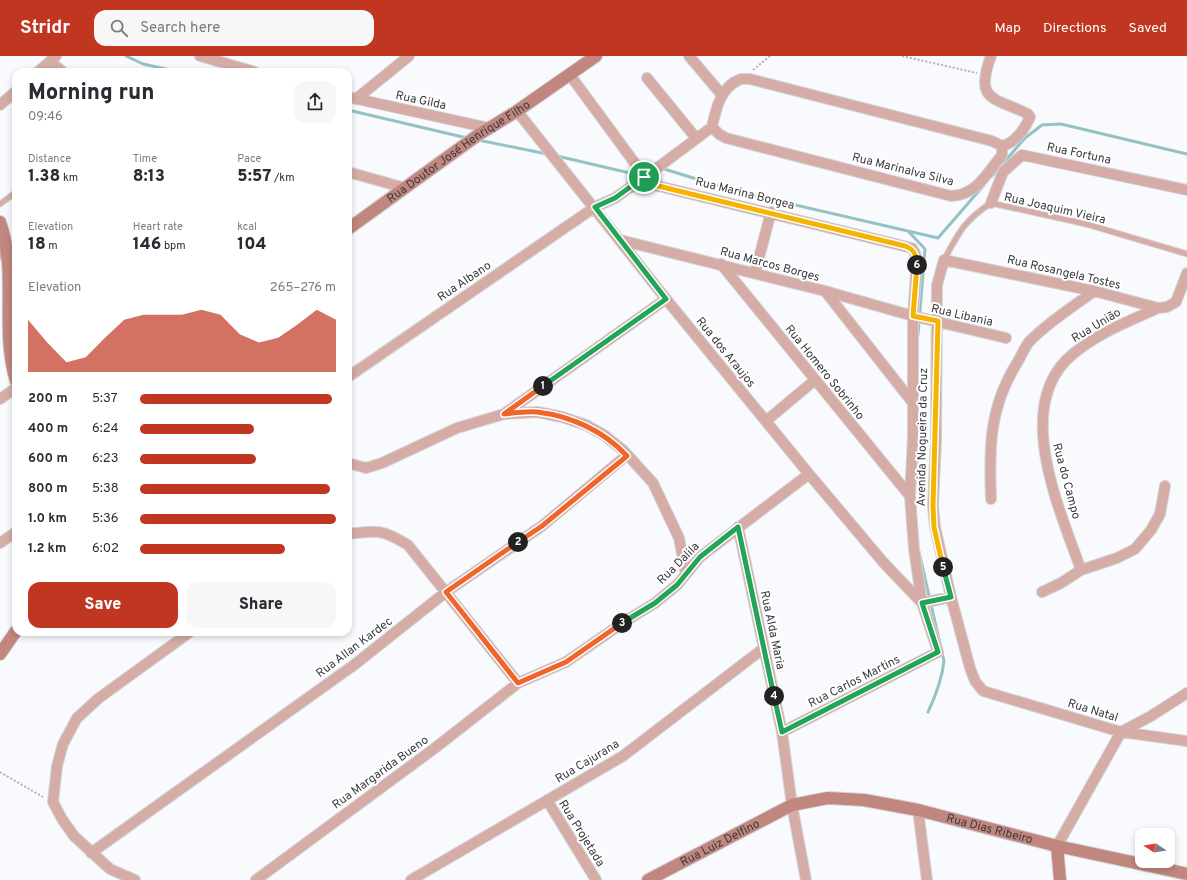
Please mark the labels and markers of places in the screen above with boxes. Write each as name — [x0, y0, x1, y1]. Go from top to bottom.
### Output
pin — [627, 160, 661, 194]
pin: 6 — [907, 255, 927, 275]
pin: 1 — [533, 376, 553, 396]
pin: 2 — [508, 532, 528, 552]
pin: 5 — [933, 557, 953, 577]
pin: 3 — [612, 613, 632, 633]
pin: 4 — [764, 686, 784, 706]

